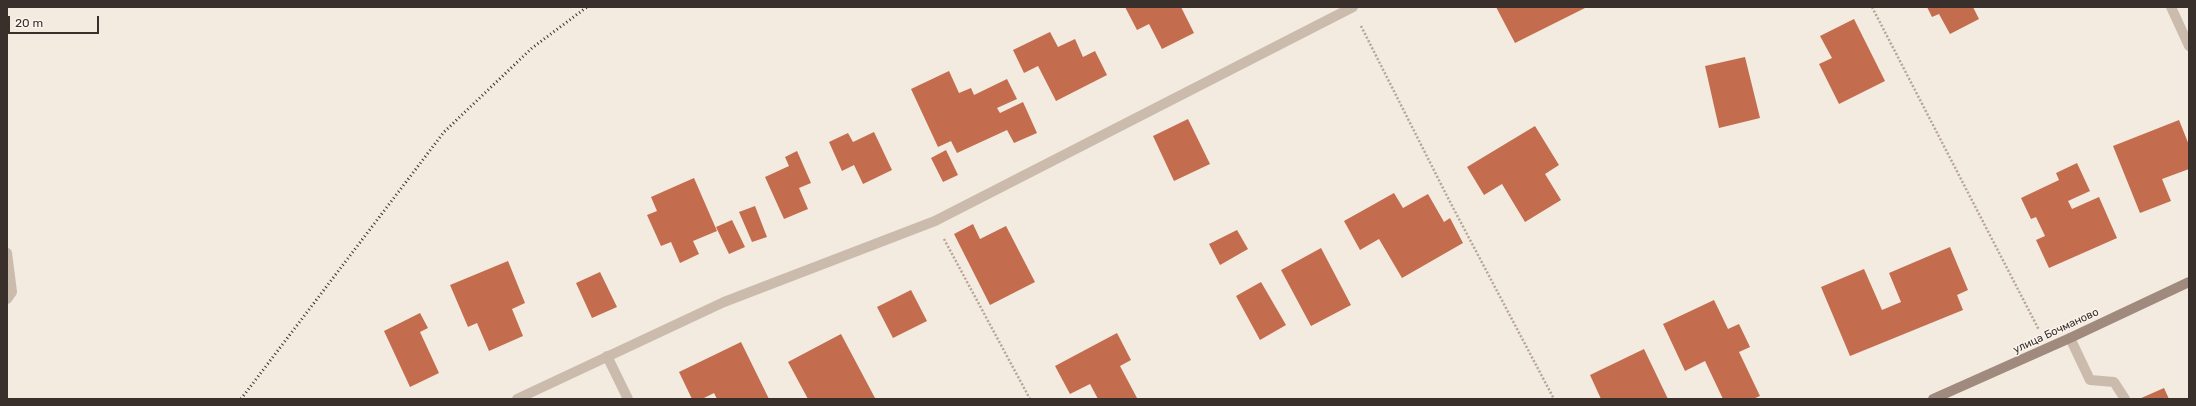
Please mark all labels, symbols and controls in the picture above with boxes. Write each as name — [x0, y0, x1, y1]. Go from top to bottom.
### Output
scale bar — [10, 8, 101, 34]
text: 20 m — [15, 16, 43, 30]
street label: улица Бочманово — [2011, 305, 2101, 357]

